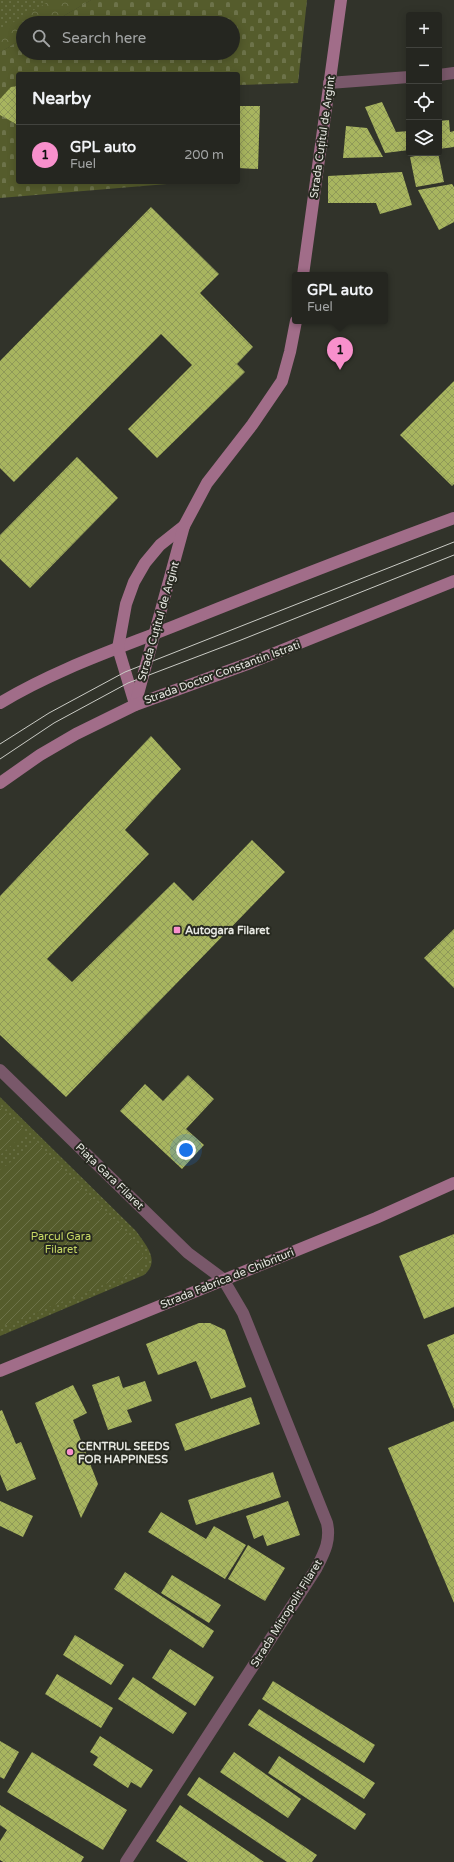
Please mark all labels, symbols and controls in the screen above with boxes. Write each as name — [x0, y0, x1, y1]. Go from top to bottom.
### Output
map controls — [406, 12, 442, 156]
button: + — [406, 12, 442, 48]
search box — [16, 16, 240, 60]
icon: search — [30, 27, 52, 49]
text: Search here — [62, 29, 146, 47]
button: − — [406, 48, 442, 84]
street label: Strada Cuțitul de Argint — [307, 75, 338, 199]
button: locate — [406, 84, 442, 120]
text: Nearby — [32, 88, 91, 109]
button: layers — [406, 120, 442, 156]
text: GPL auto — [70, 138, 136, 156]
text: 1 — [41, 147, 49, 163]
text: 200 m — [184, 147, 224, 163]
text: Fuel — [70, 156, 96, 172]
popup — [292, 272, 388, 324]
text: GPL auto — [307, 281, 373, 299]
text: Fuel — [307, 299, 333, 315]
pin: 1 — [327, 337, 353, 370]
street label: Strada Cuțitul de Argint — [135, 560, 182, 682]
street label: Strada Doctor Constantin Istrati — [143, 638, 302, 707]
place label: Autogara Filaret — [185, 924, 270, 938]
marker: Autogara Filaret — [172, 925, 182, 935]
street label: Piața Gara Filaret — [73, 1140, 146, 1212]
your location — [176, 1140, 196, 1160]
park label: Parcul Gara Filaret — [31, 1230, 91, 1256]
street label: Strada Fabrica de Chibrituri — [159, 1246, 296, 1311]
place label: CENTRUL SEEDS FOR HAPPINESS — [78, 1440, 170, 1466]
marker: CENTRUL SEEDS FOR HAPPINESS — [65, 1447, 75, 1457]
street label: Strada Mitropolit Filaret — [248, 1557, 325, 1669]

